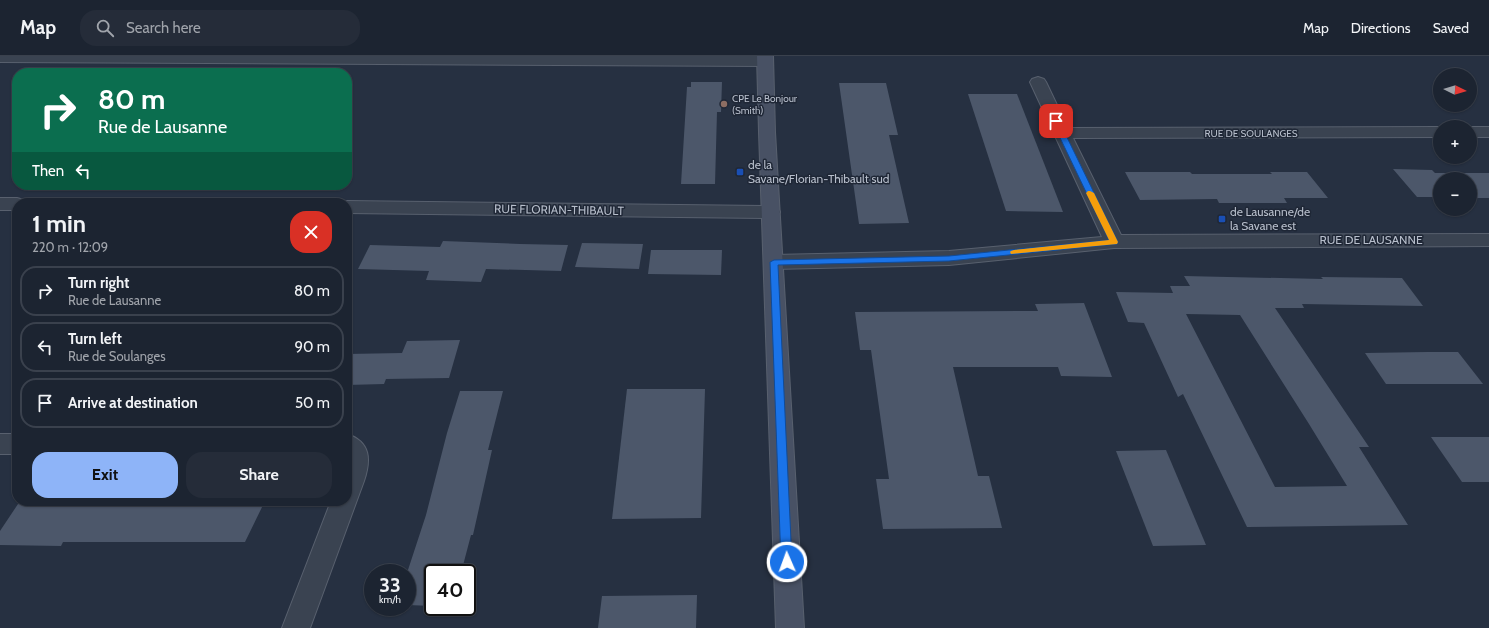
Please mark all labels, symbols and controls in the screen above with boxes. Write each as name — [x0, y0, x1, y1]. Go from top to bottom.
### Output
search box — [80, 10, 360, 46]
text: Map — [20, 16, 56, 39]
icon: search — [94, 17, 116, 39]
text: Search here — [126, 19, 201, 37]
text: Map — [1303, 19, 1329, 37]
text: Directions — [1351, 19, 1411, 37]
text: Saved — [1433, 19, 1469, 37]
north arrow — [1433, 68, 1477, 112]
map controls — [1433, 68, 1477, 216]
text: 80 m — [98, 82, 165, 116]
icon: right — [32, 84, 84, 136]
place label: CPE Le Bonjour (Smith) — [732, 92, 798, 117]
marker: CPE Le Bonjour (Smith) — [719, 99, 729, 109]
pin — [1039, 104, 1073, 138]
icon: arrive — [1045, 110, 1067, 132]
text: Rue de Lausanne — [98, 116, 227, 138]
button: + — [1433, 120, 1477, 164]
street label: RUE DE SOULANGES — [1204, 127, 1298, 140]
place label: de la Savane/Florian-Thibault sud — [748, 157, 889, 186]
icon: left — [72, 160, 94, 182]
text: Then — [32, 162, 64, 180]
marker: de la Savane/Florian-Thibault sud — [735, 167, 745, 177]
button: − — [1433, 172, 1477, 216]
street label: RUE FLORIAN-THIBAULT — [494, 201, 625, 218]
place label: de Lausanne/de la Savane est — [1230, 204, 1310, 233]
text: 1 min — [32, 209, 86, 238]
button: close — [290, 211, 332, 253]
marker: de Lausanne/de la Savane est — [1217, 214, 1227, 224]
street label: RUE DE LAUSANNE — [1319, 232, 1423, 247]
text: 220 m · 12:09 — [32, 239, 108, 255]
text: Turn right — [68, 274, 129, 292]
icon: right — [34, 280, 56, 302]
text: 80 m — [294, 282, 330, 300]
text: Rue de Lausanne — [68, 292, 161, 308]
text: Turn left — [68, 330, 122, 348]
icon: left — [34, 336, 56, 358]
text: 90 m — [294, 338, 330, 356]
text: Rue de Soulanges — [68, 348, 166, 364]
icon: arrive — [34, 392, 56, 414]
text: Arrive at destination — [68, 394, 198, 412]
text: 50 m — [295, 394, 330, 412]
button: Exit — [32, 452, 178, 498]
button: Share — [186, 452, 332, 498]
position arrow — [766, 541, 808, 583]
speed limit sign: 40 — [424, 564, 476, 616]
text: 33 — [379, 573, 401, 597]
text: km/h — [379, 593, 401, 606]

